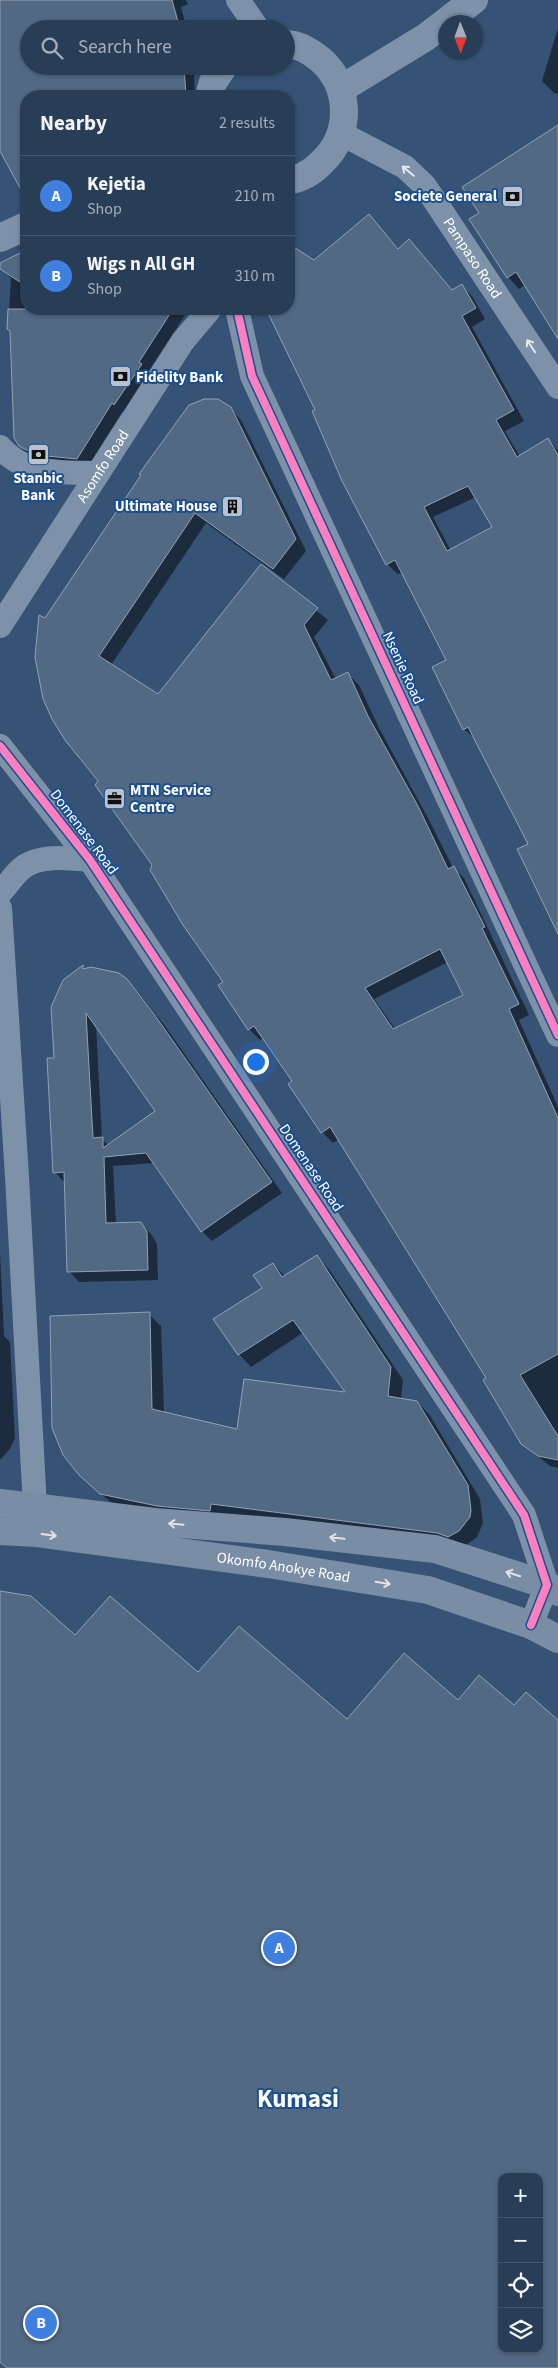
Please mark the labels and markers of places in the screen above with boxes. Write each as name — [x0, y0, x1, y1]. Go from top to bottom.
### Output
bank icon: Societe General — [501, 184, 525, 208]
place label: Societe General — [394, 186, 498, 207]
bank icon: Fidelity Bank — [108, 365, 132, 389]
place label: Fidelity Bank — [136, 367, 224, 388]
bank icon: Stanbic Bank — [26, 443, 50, 467]
place label: Stanbic Bank — [13, 468, 63, 506]
building icon: Ultimate House — [221, 494, 245, 518]
place label: Ultimate House — [115, 496, 217, 517]
place label: MTN Service Centre — [130, 780, 212, 818]
office icon: MTN Service Centre — [102, 787, 126, 811]
pin: A — [263, 1929, 295, 1967]
pin: B — [25, 2304, 57, 2342]

